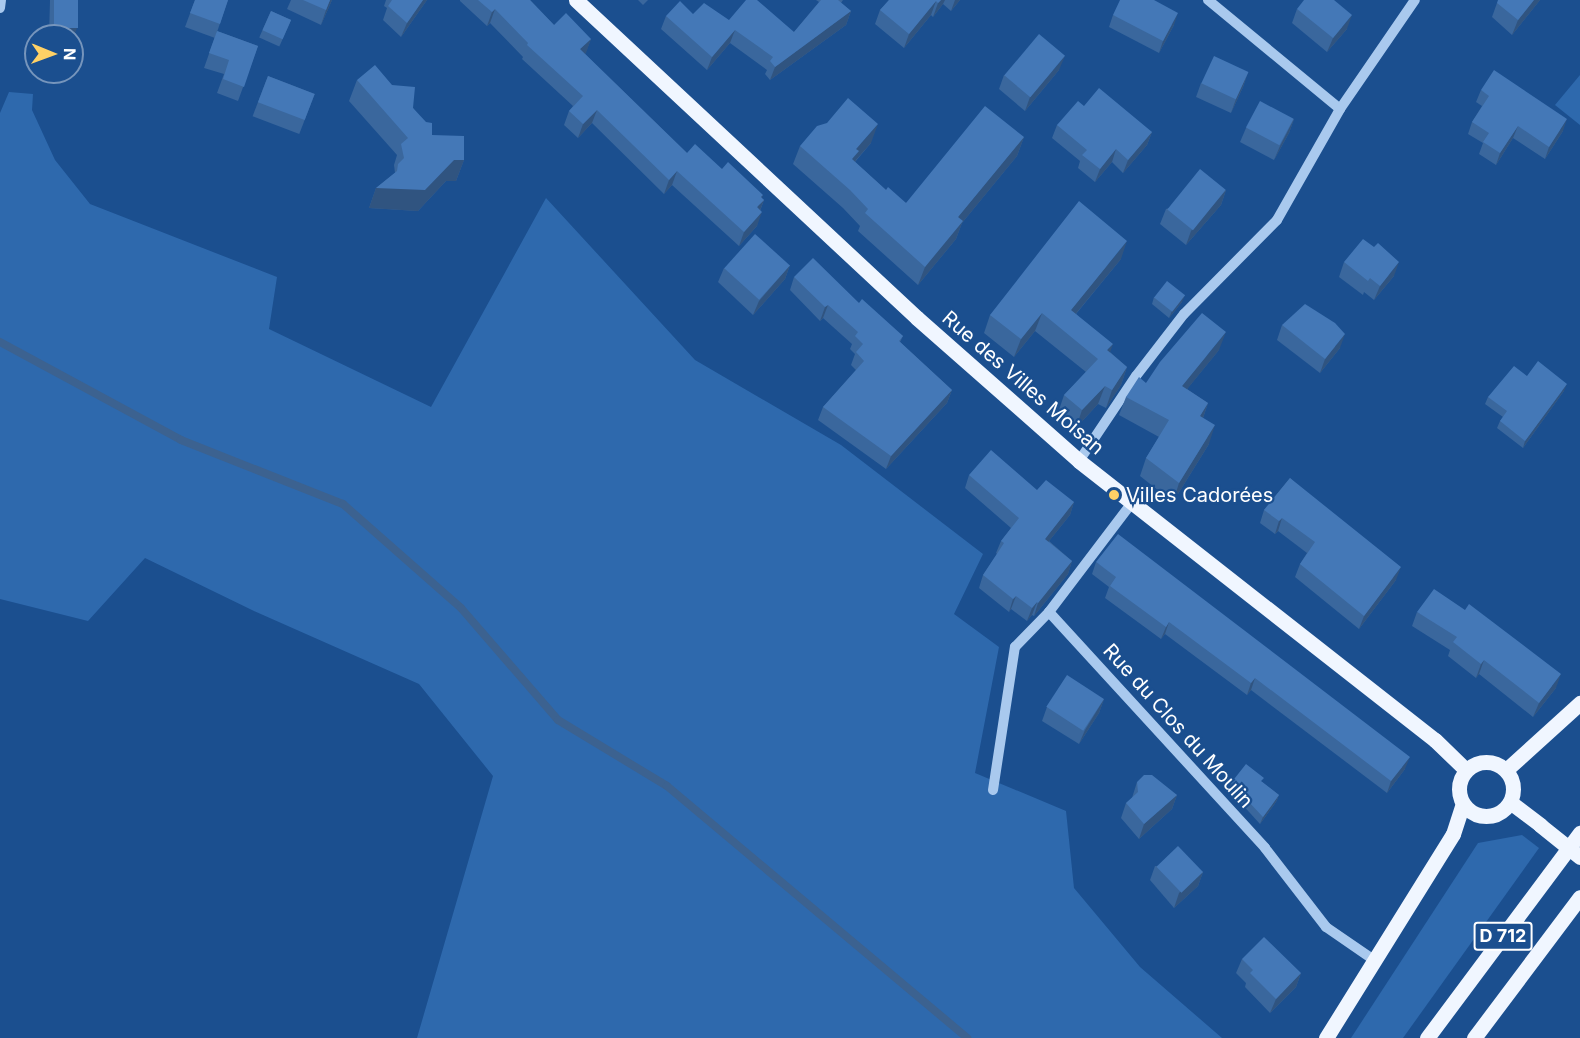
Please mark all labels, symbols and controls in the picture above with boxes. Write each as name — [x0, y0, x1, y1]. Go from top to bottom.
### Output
north arrow — [24, 24, 84, 84]
text: N — [60, 48, 80, 61]
street label: Rue des Villes Moisan — [937, 306, 1109, 460]
place label: Villes Cadorées — [1126, 483, 1273, 507]
marker: Villes Cadorées — [1107, 488, 1121, 502]
street label: Rue du Clos du Moulin — [1098, 639, 1258, 813]
road number: D 712 — [1473, 921, 1533, 951]

